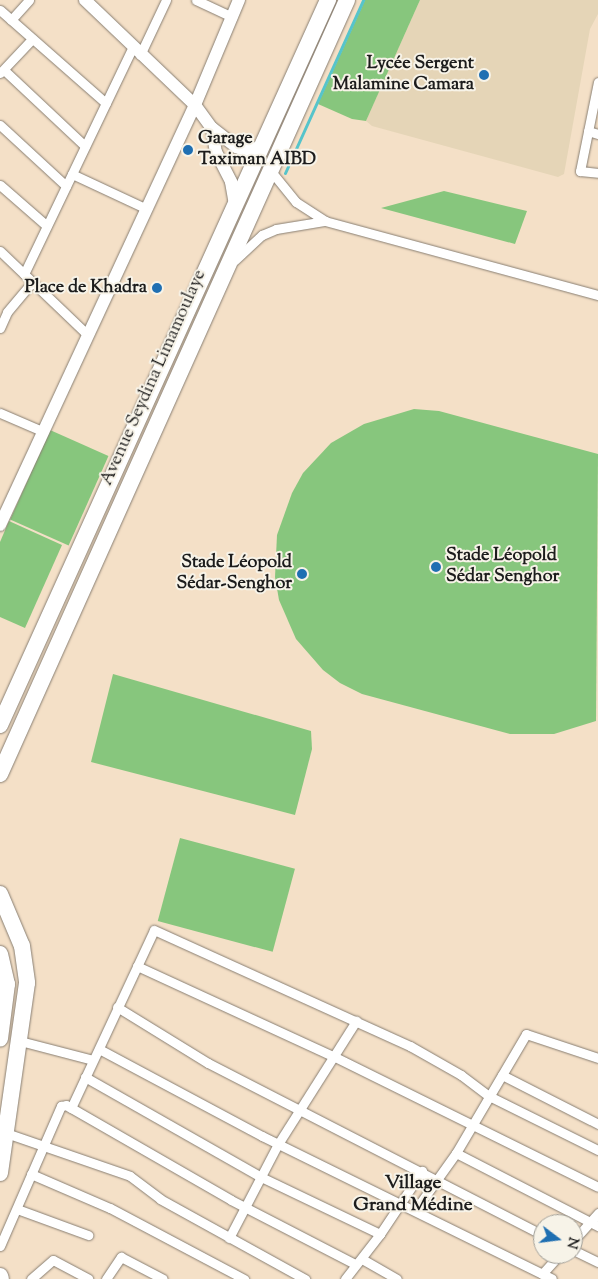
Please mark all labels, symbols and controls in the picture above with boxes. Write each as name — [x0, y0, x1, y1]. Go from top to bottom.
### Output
place label: Lycée Sergent Malamine Camara — [333, 54, 474, 96]
marker: Lycée Sergent Malamine Camara — [478, 69, 490, 81]
place label: Garage Taximan AIBD — [198, 129, 316, 172]
marker: Garage Taximan AIBD — [182, 144, 194, 156]
street label: Avenue Seydina Limamoulaye — [97, 267, 211, 489]
place label: Place de Khadra — [25, 277, 147, 299]
marker: Place de Khadra — [151, 282, 163, 294]
place label: Stade Léopold Sédar Senghor — [446, 546, 559, 588]
place label: Stade Léopold Sédar-Senghor — [176, 553, 292, 596]
marker: Stade Léopold Sédar Senghor — [430, 561, 442, 573]
marker: Stade Léopold Sédar-Senghor — [296, 568, 308, 580]
district label: Village Grand Médine — [353, 1173, 473, 1217]
north arrow — [533, 1214, 583, 1264]
text: N — [560, 1235, 583, 1251]

